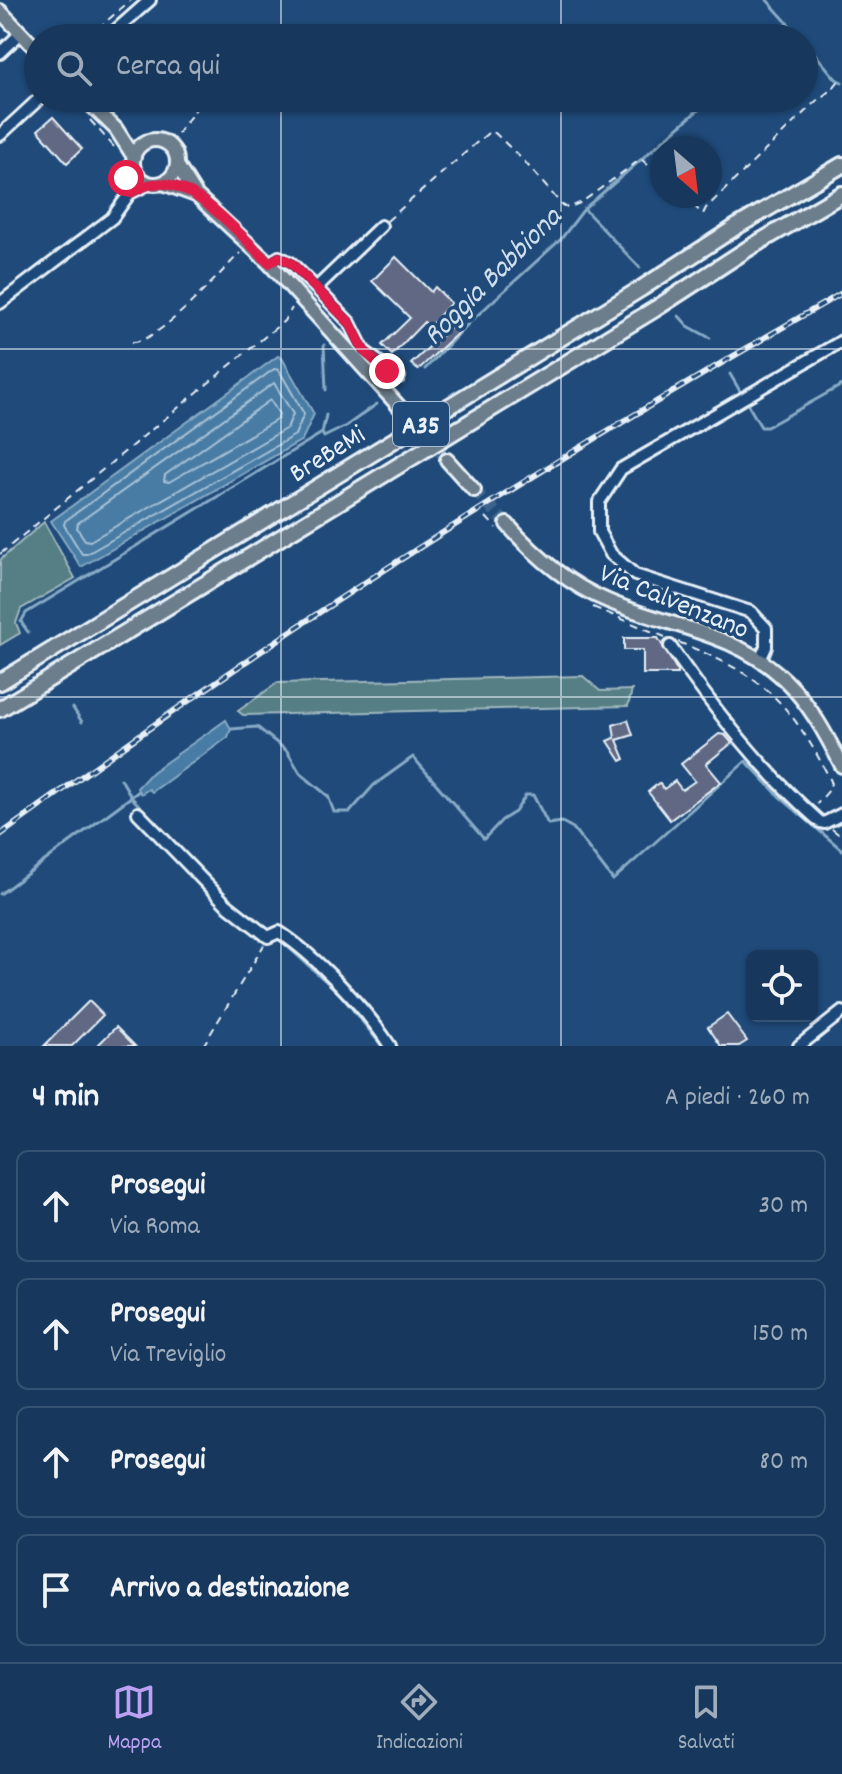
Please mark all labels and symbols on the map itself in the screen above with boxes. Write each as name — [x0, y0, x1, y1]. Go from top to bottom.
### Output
north arrow — [650, 136, 722, 208]
route start — [108, 160, 144, 196]
water label: Roggia Babbiona — [415, 197, 575, 358]
route end — [369, 353, 405, 389]
road number: A35 — [393, 402, 449, 446]
street label: BreBeMi — [283, 417, 374, 495]
street label: Via Calvenzano — [592, 556, 754, 652]

